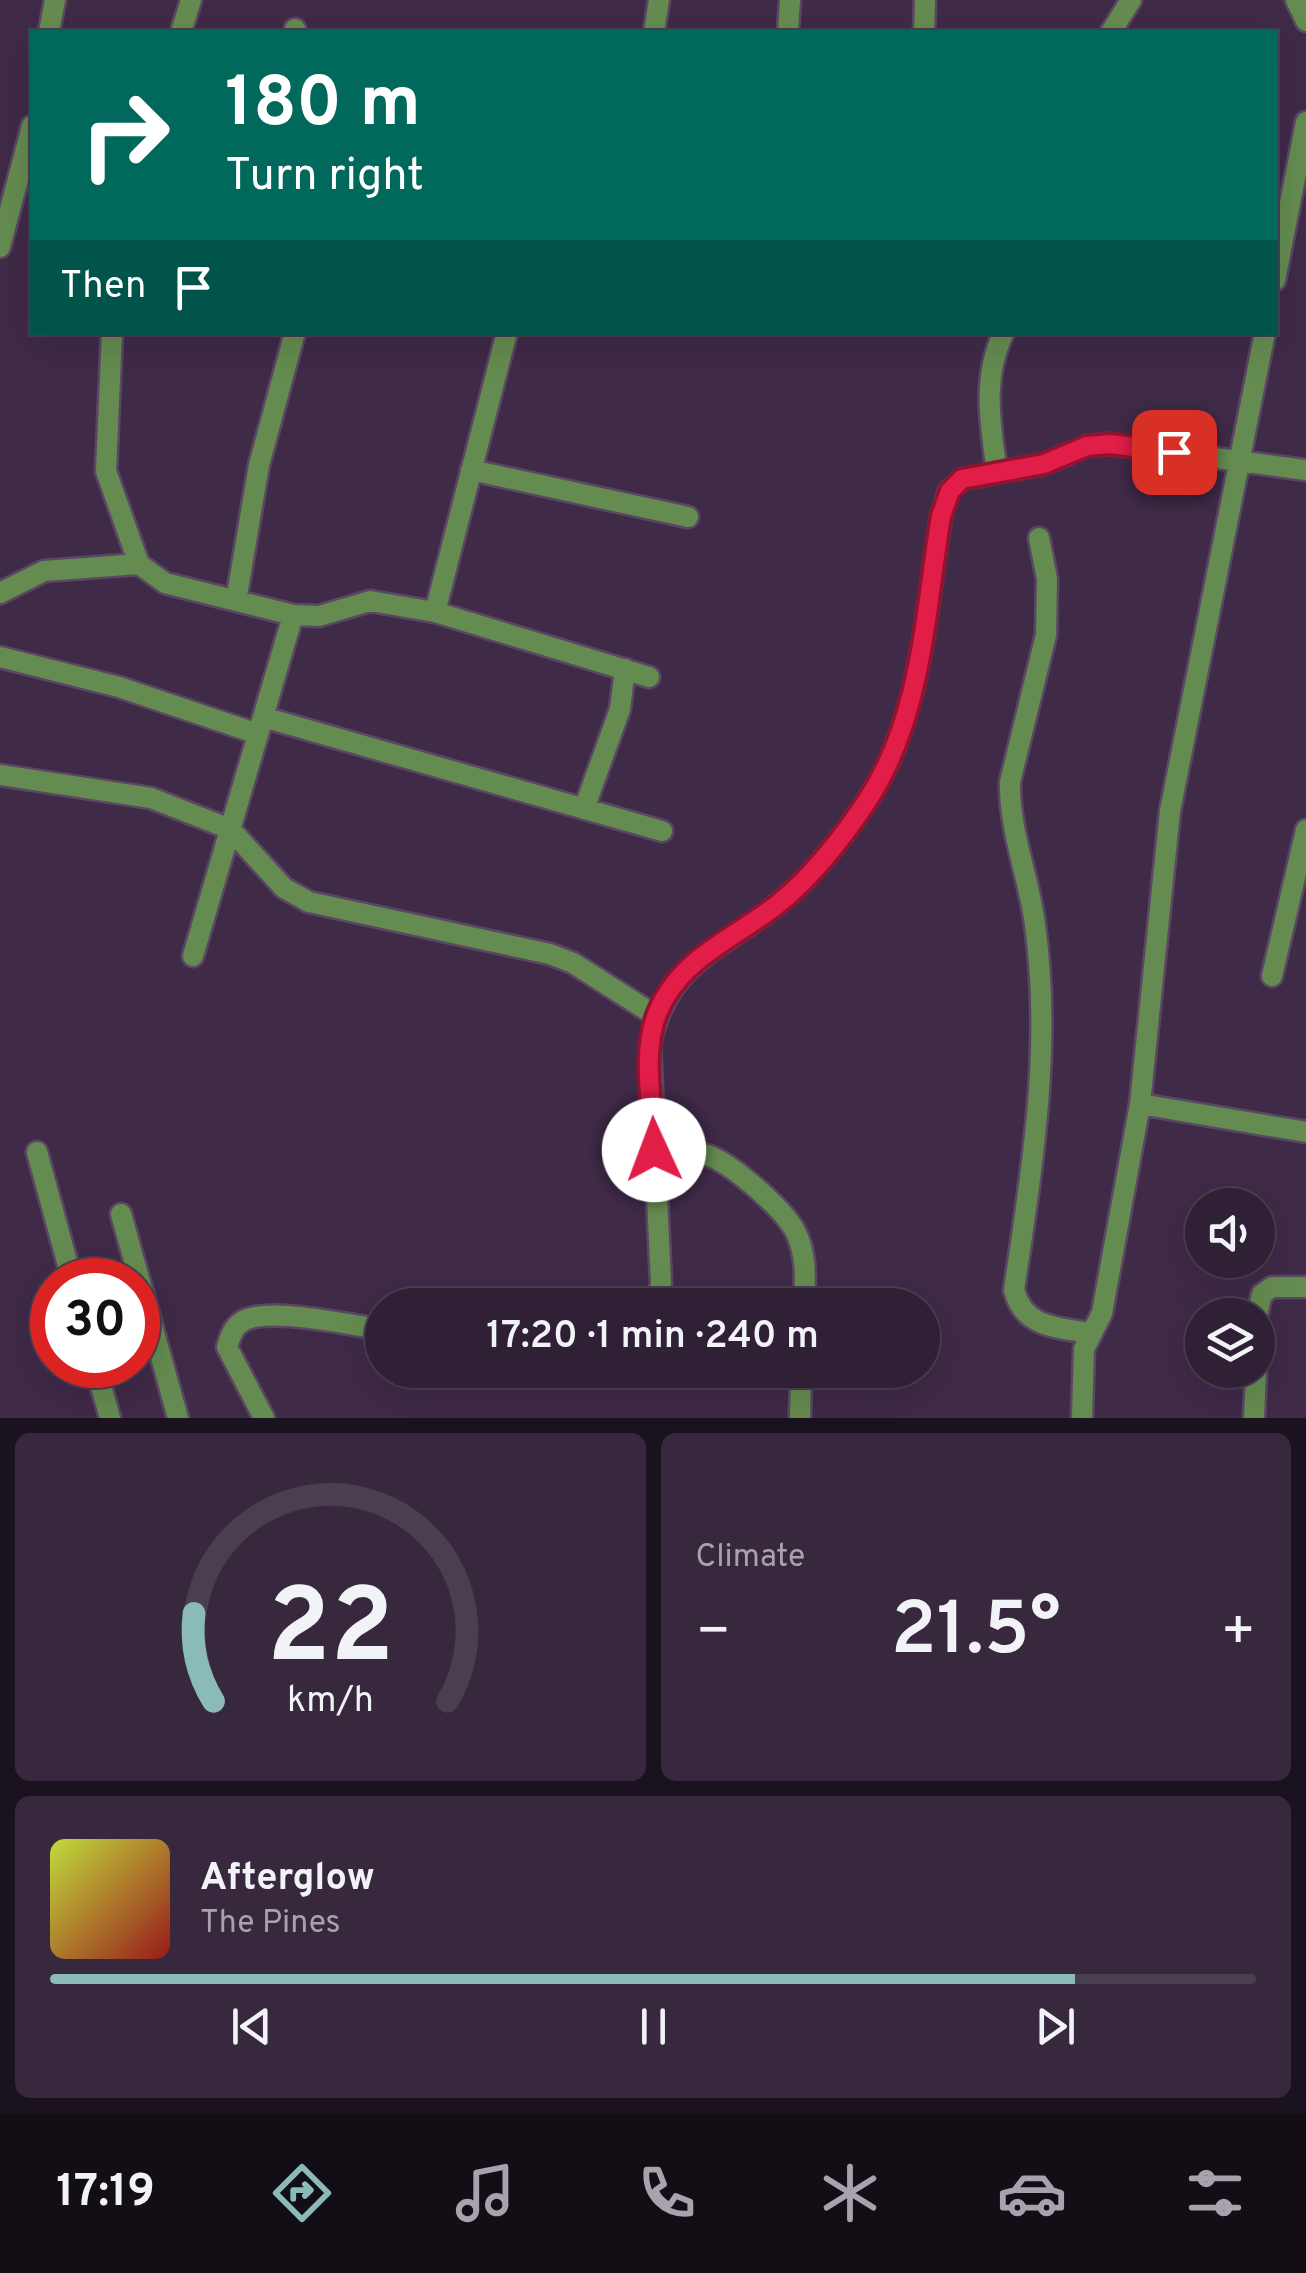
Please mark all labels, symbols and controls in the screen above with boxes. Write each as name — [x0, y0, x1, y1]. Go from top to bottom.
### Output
text: 180 m — [225, 62, 421, 151]
icon: right — [60, 70, 190, 200]
text: Turn right — [225, 149, 424, 206]
icon: arrive — [166, 260, 221, 315]
text: Then — [60, 263, 146, 312]
pin — [1132, 410, 1217, 495]
icon: arrive — [1147, 425, 1202, 480]
position arrow — [602, 1098, 706, 1202]
map controls — [1185, 1188, 1275, 1388]
button: sound — [1185, 1188, 1275, 1278]
speed limit sign: 30 — [30, 1258, 160, 1388]
button: layers — [1185, 1298, 1275, 1388]
text: 17:20 · 1 min · 240 m — [486, 1313, 819, 1362]
text: Climate — [696, 1538, 805, 1578]
text: 22 — [267, 1567, 394, 1699]
text: 21.5° — [891, 1586, 1061, 1681]
text: − — [696, 1599, 731, 1669]
text: + — [1221, 1599, 1256, 1669]
text: km/h — [287, 1679, 374, 1725]
text: Afterglow — [200, 1855, 375, 1904]
text: The Pines — [200, 1904, 341, 1944]
icon: previous — [224, 1999, 279, 2054]
icon: pause — [626, 1999, 681, 2054]
icon: next — [1028, 1999, 1083, 2054]
icon: directions — [267, 2158, 337, 2228]
icon: music — [450, 2158, 520, 2228]
icon: phone — [632, 2158, 702, 2228]
icon: climate — [815, 2158, 885, 2228]
icon: car — [997, 2158, 1067, 2228]
icon: filters — [1180, 2158, 1250, 2228]
text: 17:19 — [56, 2165, 155, 2222]

